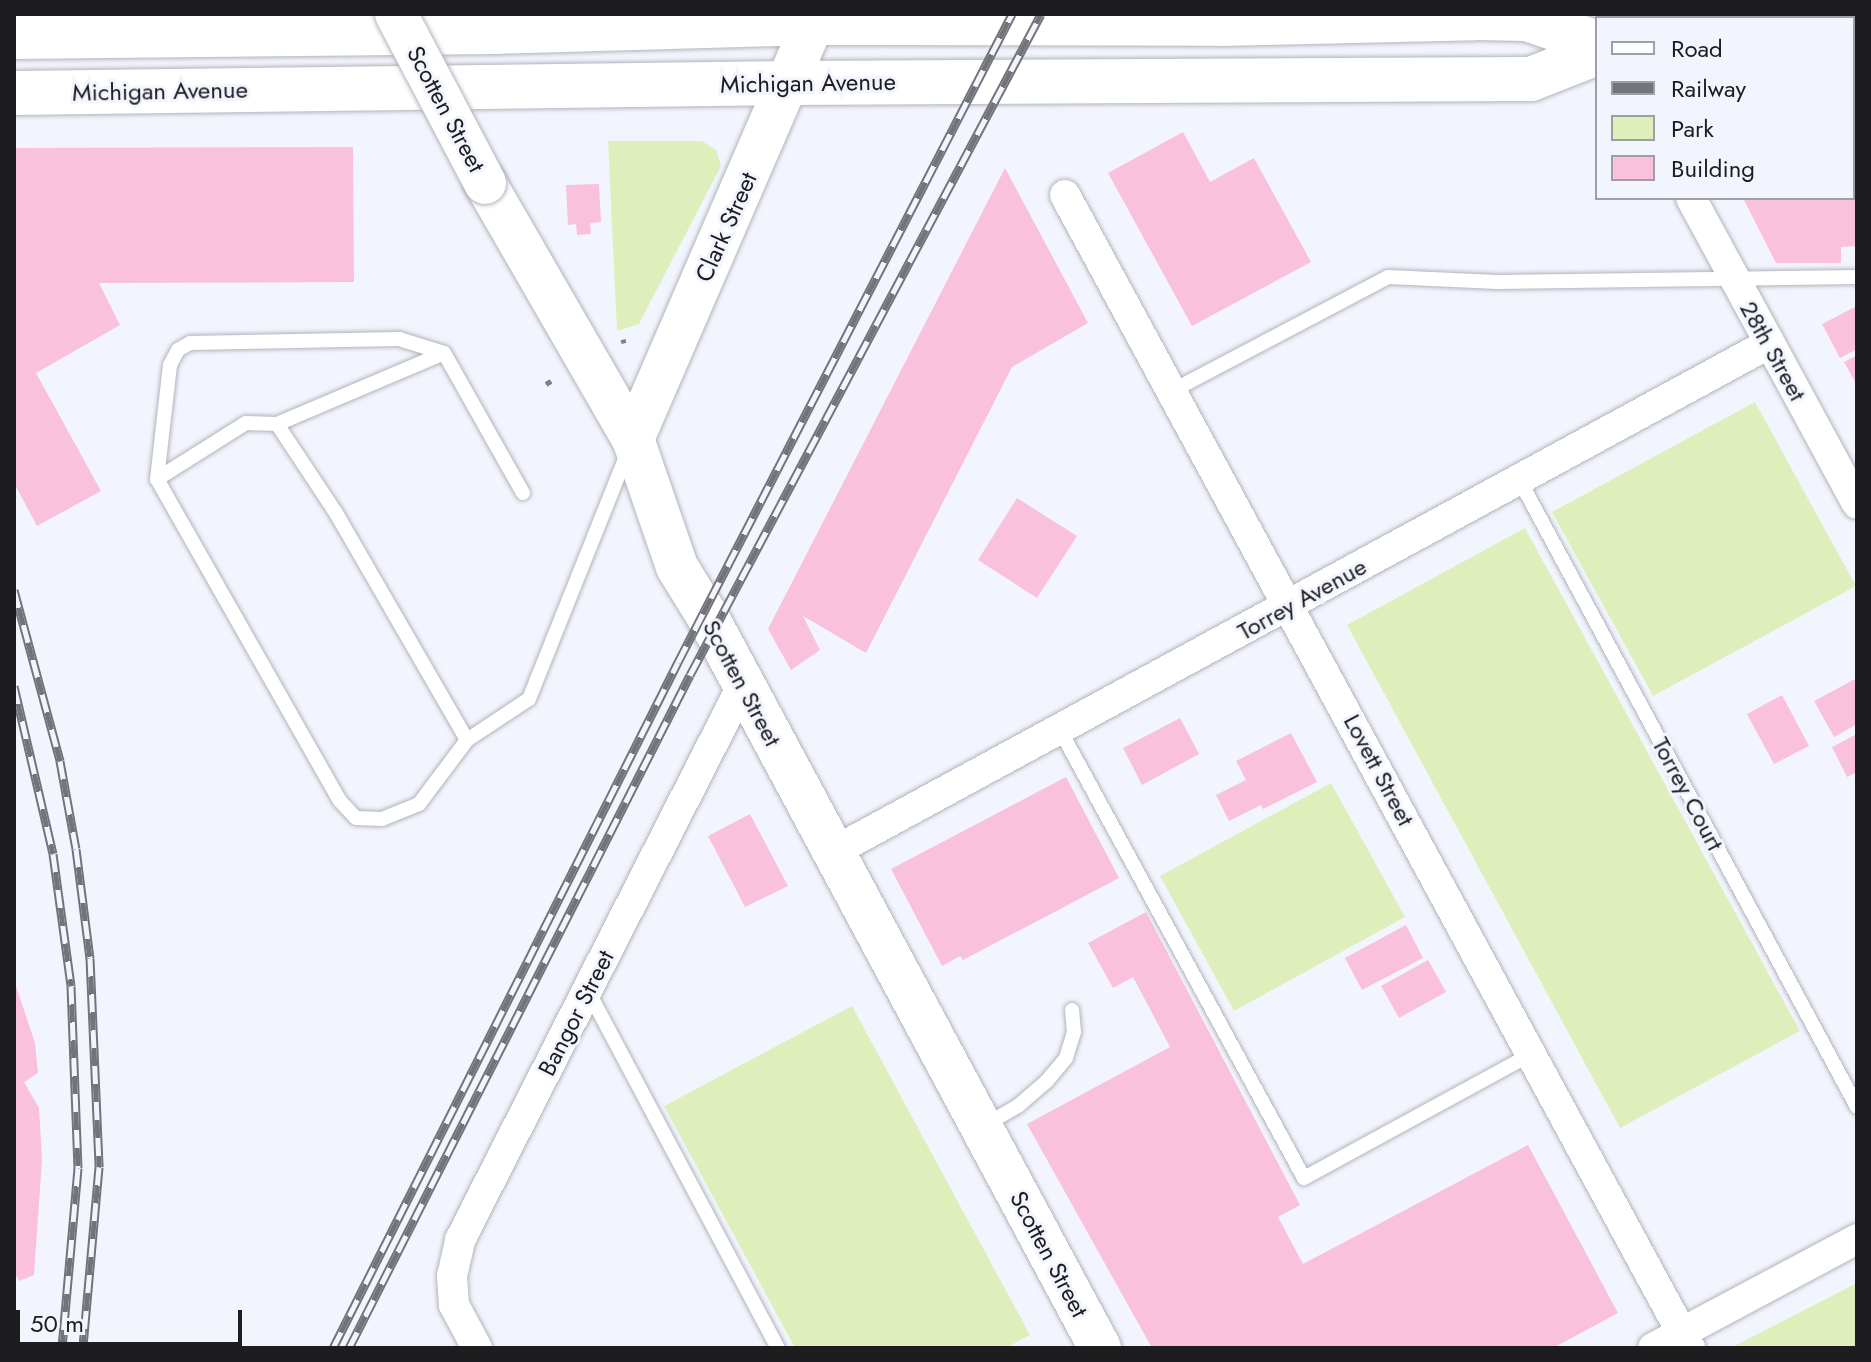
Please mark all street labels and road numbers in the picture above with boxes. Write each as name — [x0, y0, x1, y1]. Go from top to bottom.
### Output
street label: Scotten Street — [401, 41, 491, 177]
street label: Michigan Avenue — [720, 67, 896, 99]
street label: Michigan Avenue — [72, 75, 248, 107]
street label: Clark Street — [689, 168, 763, 286]
street label: 28th Street — [1734, 296, 1812, 406]
street label: Torrey Avenue — [1233, 552, 1371, 646]
street label: Scotten Street — [697, 615, 787, 751]
street label: Lovett Street — [1338, 709, 1420, 831]
street label: Torrey Court — [1646, 733, 1730, 855]
street label: Bangor Street — [532, 945, 620, 1081]
street label: Scotten Street — [1004, 1186, 1094, 1322]

